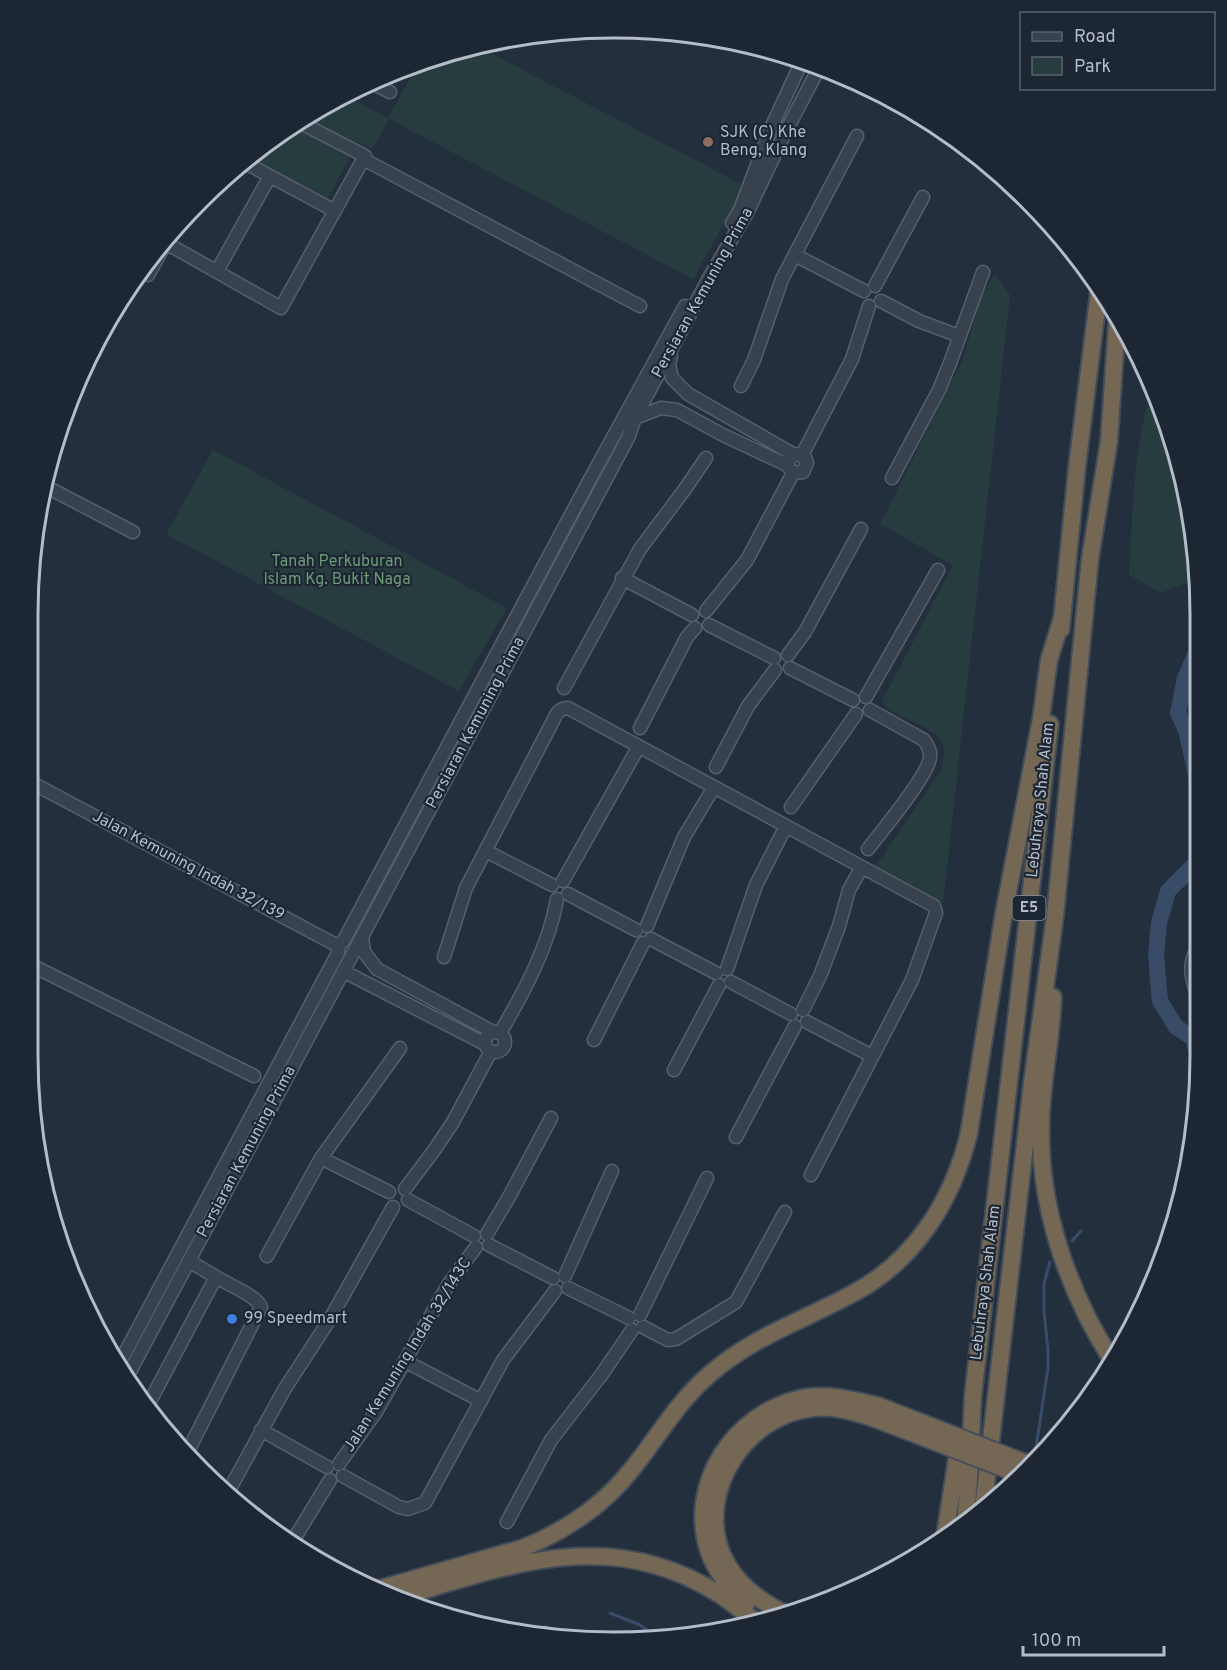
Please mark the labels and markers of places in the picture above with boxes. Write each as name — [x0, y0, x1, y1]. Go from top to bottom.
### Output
place label: SJK (C) Khe Beng, Klang — [720, 123, 807, 161]
marker: SJK (C) Khe Beng, Klang — [701, 135, 715, 149]
place label: 99 Speedmart — [244, 1309, 347, 1329]
marker: 99 Speedmart — [225, 1312, 239, 1326]

